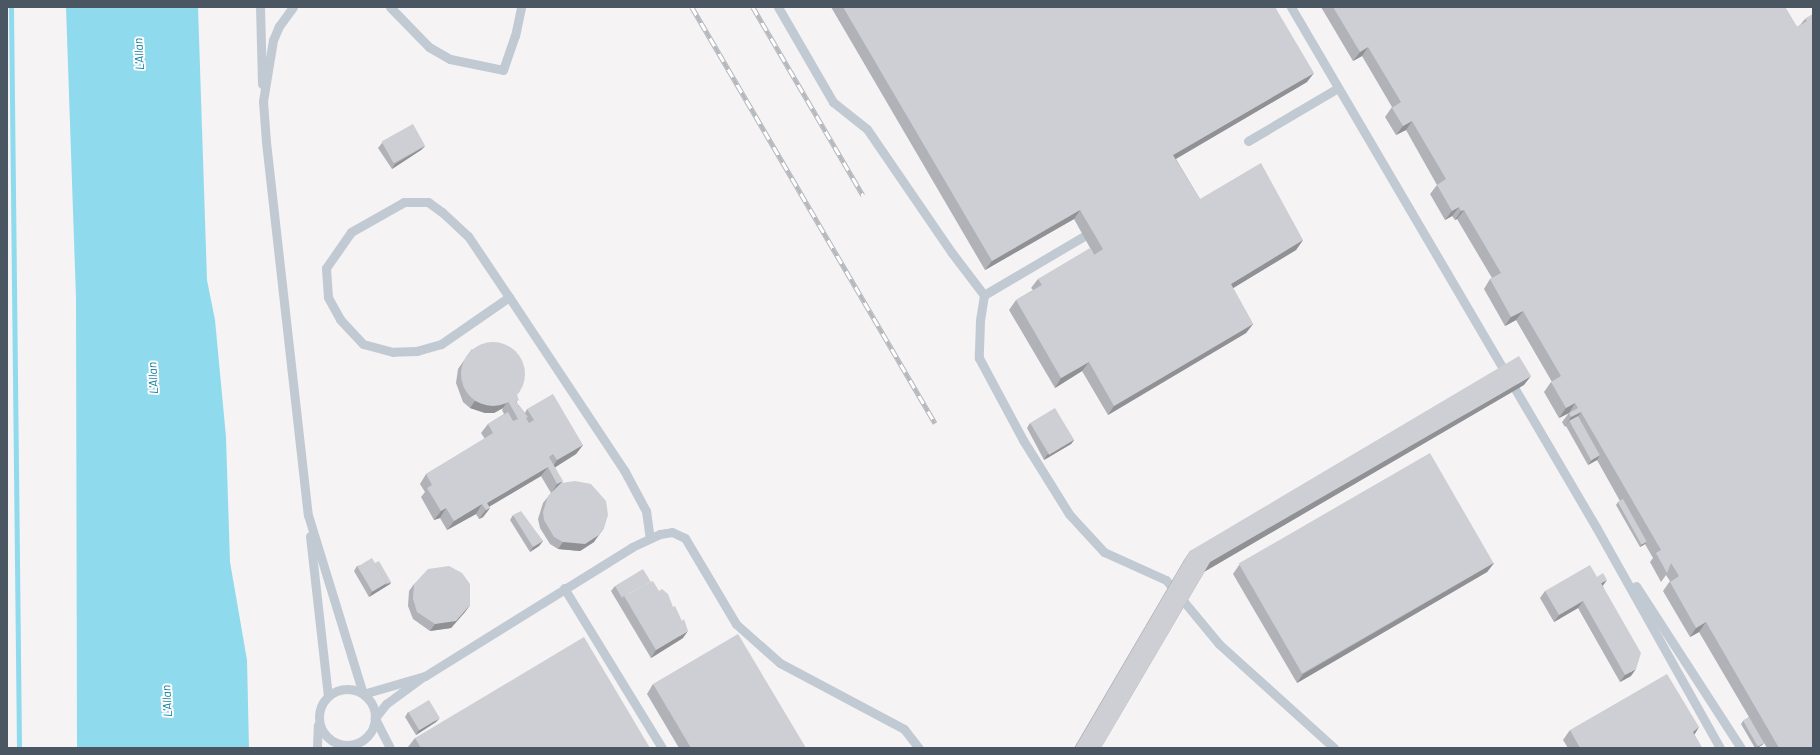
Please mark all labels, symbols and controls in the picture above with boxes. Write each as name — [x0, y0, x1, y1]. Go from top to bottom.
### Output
water label: L'Allan — [131, 38, 147, 70]
water label: L'Allan — [145, 362, 161, 394]
water label: L'Allan — [159, 685, 175, 717]

